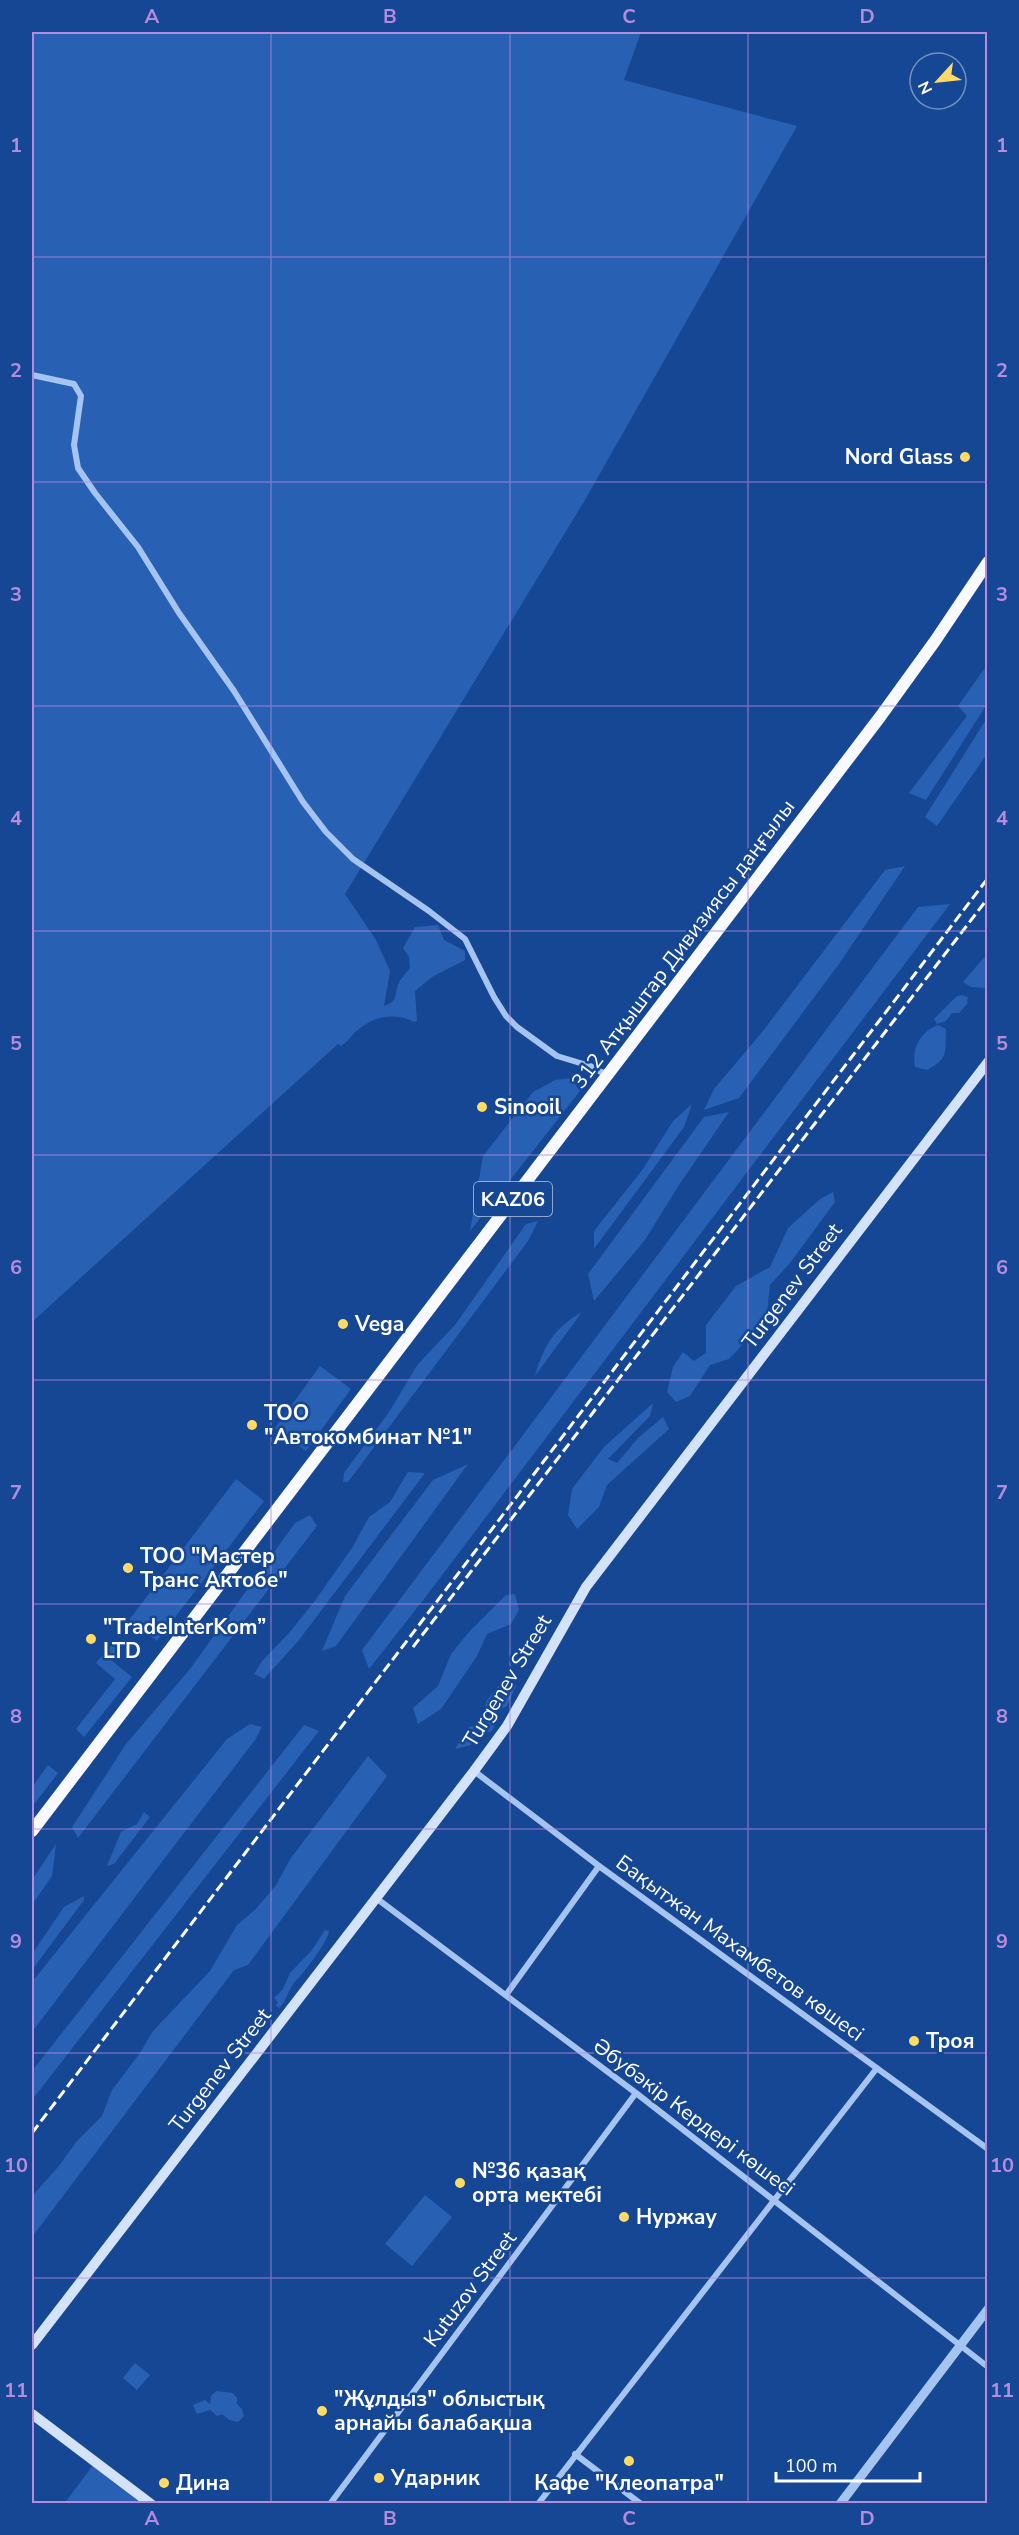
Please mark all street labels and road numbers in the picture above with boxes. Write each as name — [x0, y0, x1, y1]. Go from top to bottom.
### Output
street label: 312 Атқыштар Дивизиясы даңғылы — [565, 794, 801, 1094]
road number: KАZ06 — [474, 1182, 552, 1216]
street label: Turgenev Street — [736, 1217, 849, 1354]
street label: Turgenev Street — [456, 1609, 558, 1753]
street label: Бақытжан Махамбетов көшесі — [610, 1848, 870, 2048]
street label: Turgenev Street — [163, 2002, 278, 2138]
street label: Әбубәкір Кердері көшесі — [587, 2032, 801, 2202]
street label: Kutuzov Street — [417, 2225, 523, 2353]

